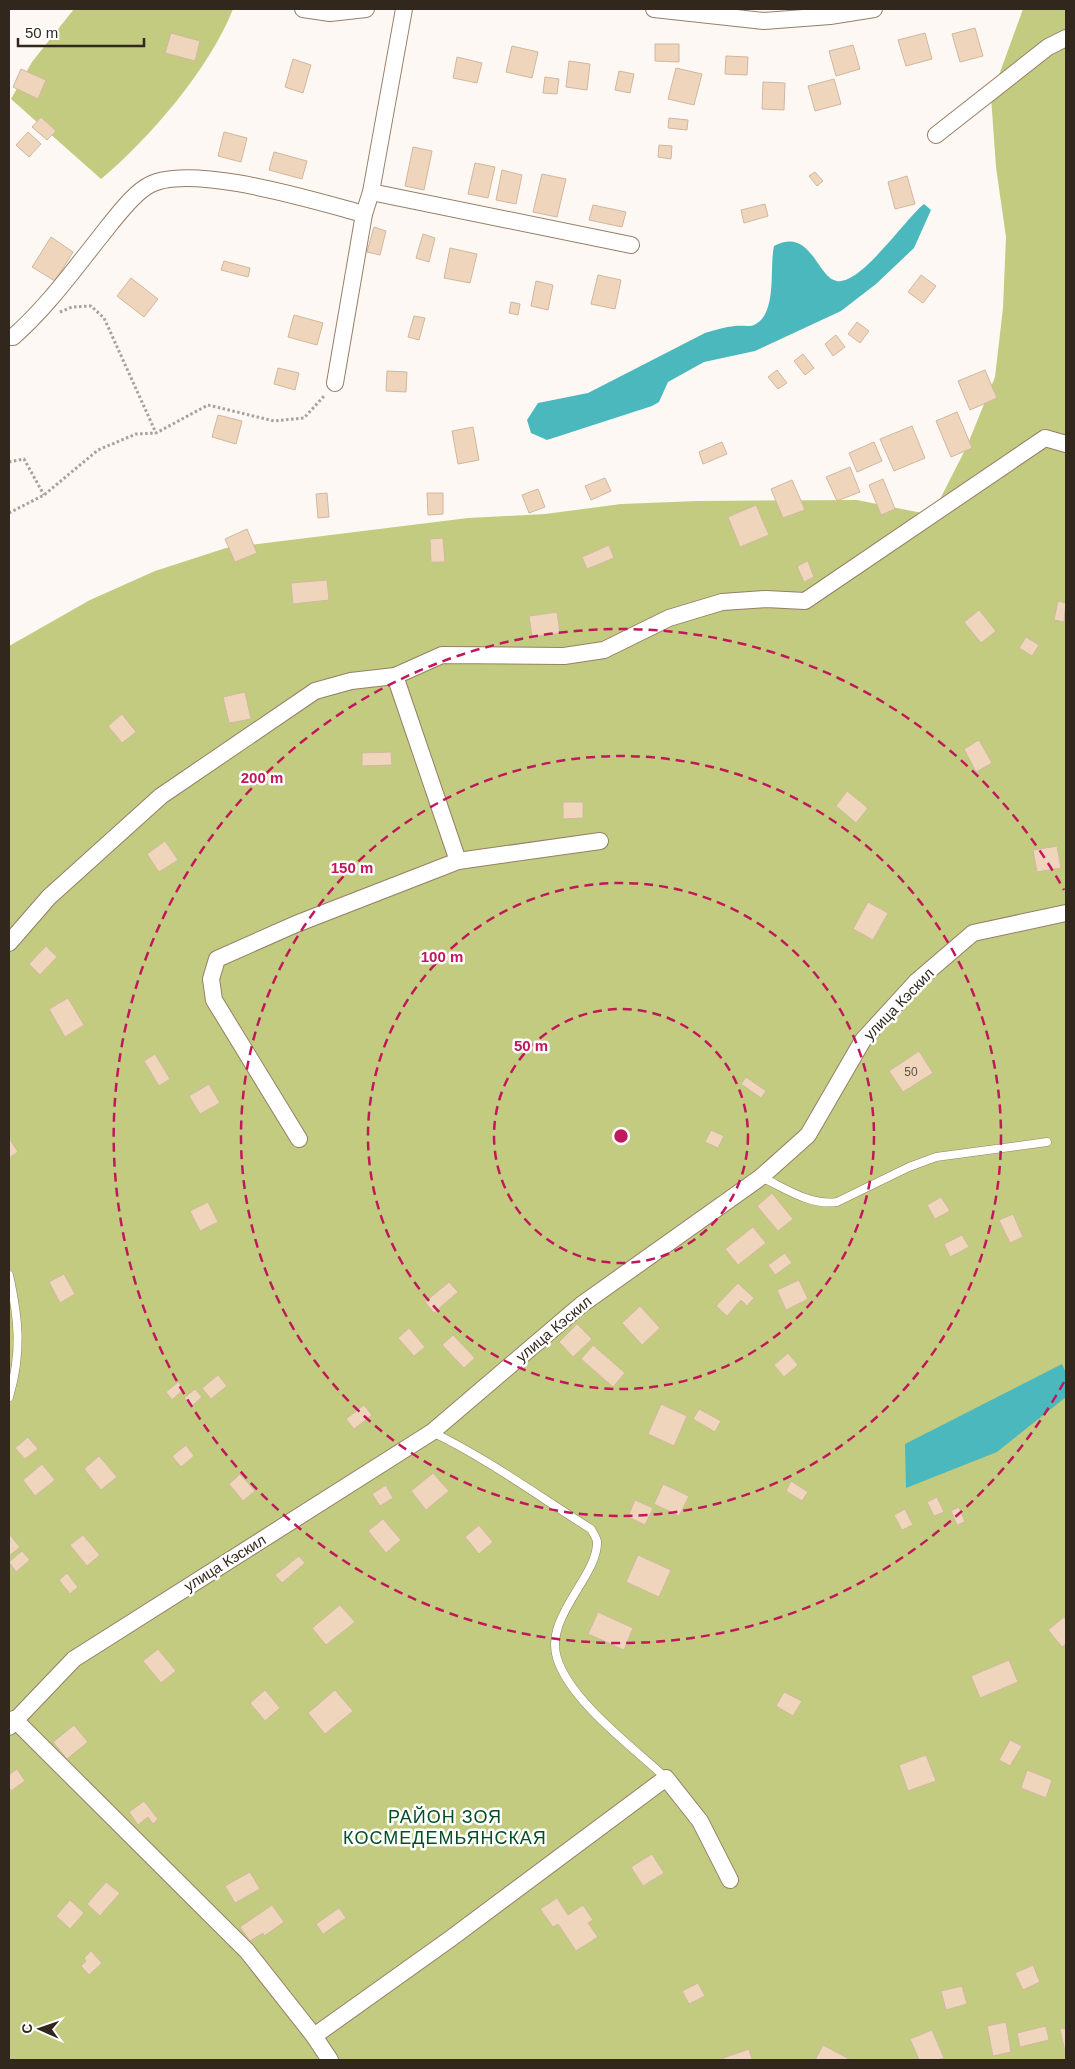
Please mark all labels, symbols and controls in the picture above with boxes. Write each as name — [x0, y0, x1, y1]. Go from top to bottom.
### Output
scale bar — [18, 15, 144, 47]
text: 50 m — [25, 24, 58, 41]
text: 200 m — [241, 769, 283, 786]
text: 150 m — [331, 859, 373, 876]
text: 100 m — [421, 948, 463, 965]
street label: улица Кэскил — [860, 964, 937, 1043]
text: 50 m — [514, 1037, 548, 1054]
house number: 50 — [904, 1065, 918, 1079]
centre of rings — [612, 1127, 630, 1145]
street label: улица Кэскил — [513, 1292, 595, 1365]
street label: улица Кэскил — [181, 1531, 269, 1594]
district label: РАЙОН ЗОЯ КОСМЕДЕМЬЯНСКАЯ — [343, 1806, 547, 1848]
north arrow — [15, 2004, 65, 2054]
text: С — [19, 2023, 35, 2034]

